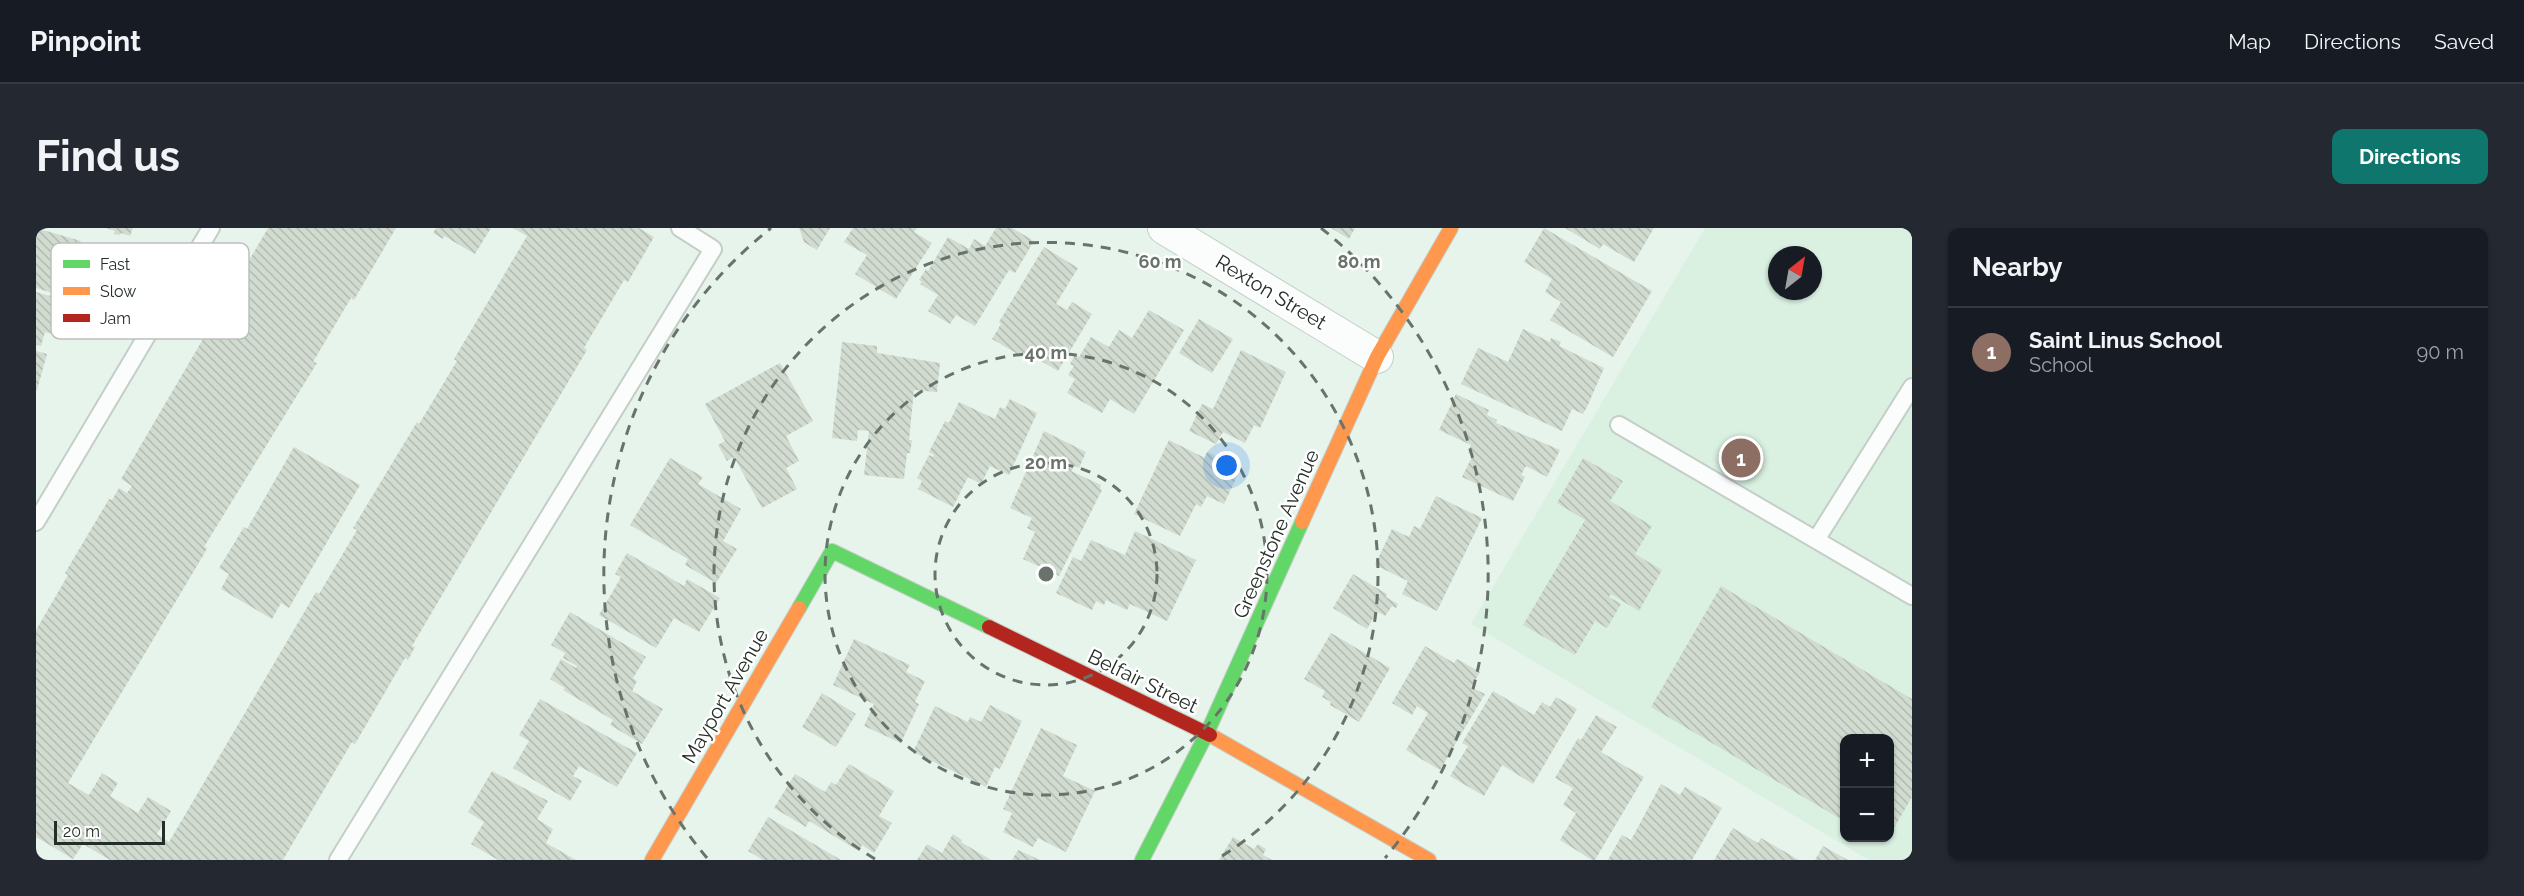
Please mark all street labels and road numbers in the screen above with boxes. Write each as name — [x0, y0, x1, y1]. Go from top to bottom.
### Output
street label: Rexton Street — [1211, 250, 1331, 335]
street label: Greenstone Avenue — [1228, 446, 1324, 622]
street label: Mayport Avenue — [677, 624, 773, 768]
street label: Belfair Street — [1084, 644, 1202, 718]

